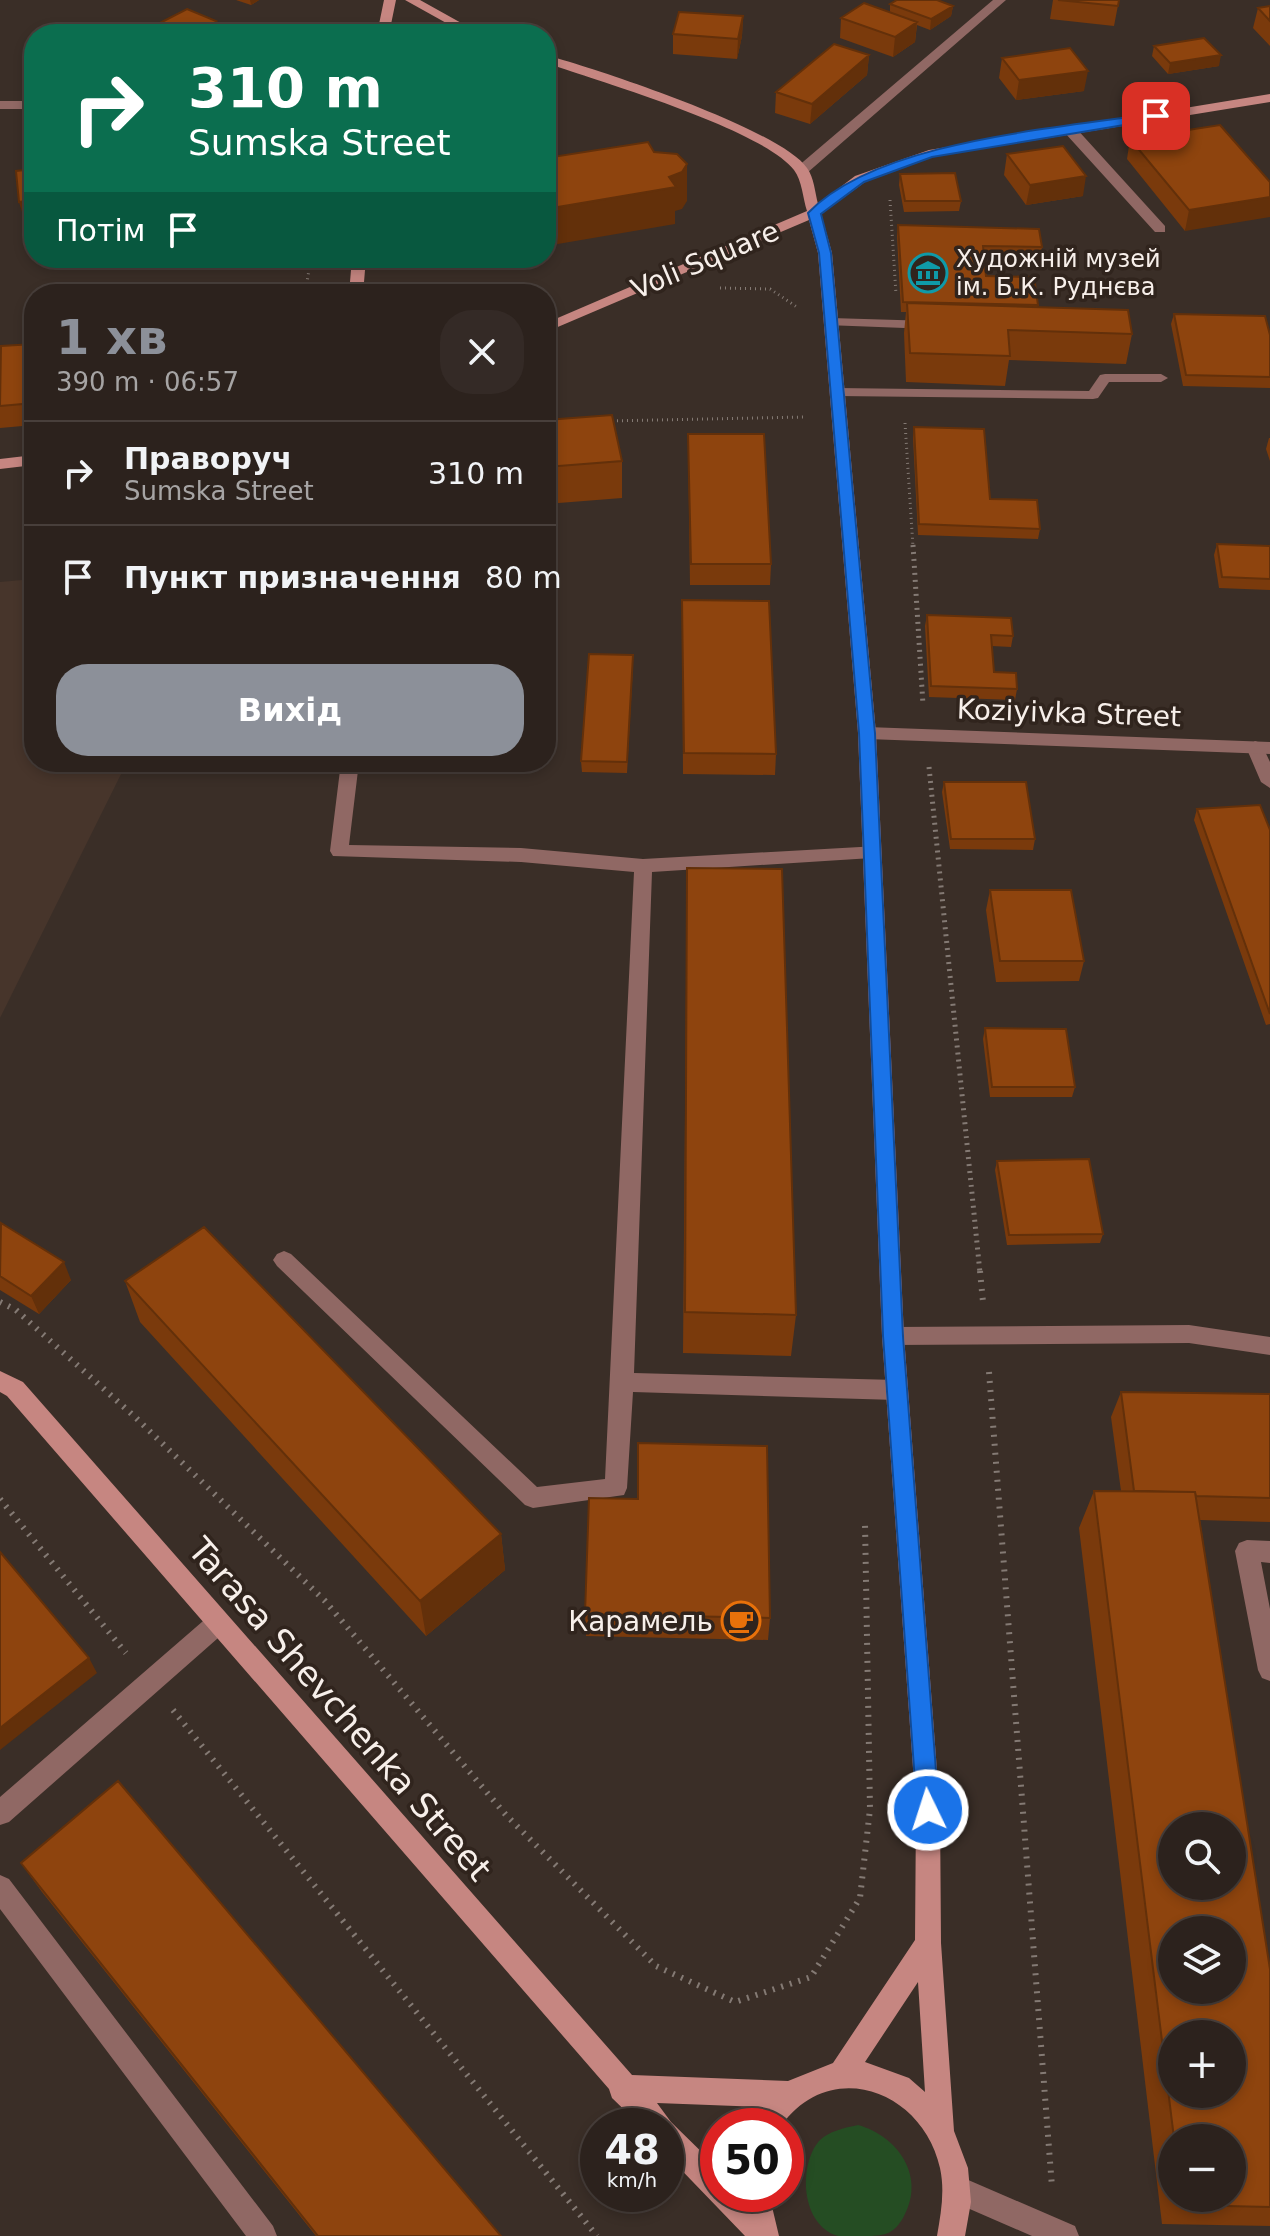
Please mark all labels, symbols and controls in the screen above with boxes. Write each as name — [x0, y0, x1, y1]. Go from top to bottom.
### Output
text: 310 m — [188, 55, 383, 120]
icon: right — [56, 56, 160, 160]
pin — [1122, 82, 1190, 150]
icon: arrive — [1134, 94, 1178, 138]
text: Sumska Street — [188, 122, 451, 163]
icon: arrive — [161, 208, 205, 252]
text: Потім — [56, 213, 145, 248]
street label: Voli Square — [626, 214, 784, 306]
place label: Художній музей ім. Б.К. Руднєва — [956, 245, 1161, 301]
museum icon: Художній музей ім. Б.К. Руднєва — [907, 252, 949, 294]
text: 1 хв — [56, 309, 167, 365]
button: close — [440, 310, 524, 394]
text: 390 m · 06:57 — [56, 367, 239, 397]
text: Праворуч — [124, 441, 292, 476]
icon: right — [56, 451, 100, 495]
text: 310 m — [428, 456, 524, 491]
text: Sumska Street — [124, 476, 314, 506]
icon: arrive — [56, 555, 100, 599]
text: Пункт призначення — [124, 560, 461, 595]
text: 80 m — [485, 560, 562, 595]
button: Вихід — [56, 664, 524, 756]
street label: Koziyivka Street — [956, 693, 1182, 733]
street label: Tarasa Shevchenka Street — [180, 1529, 500, 1889]
cafe icon: Карамель — [720, 1600, 762, 1642]
place label: Карамель — [568, 1605, 713, 1638]
position arrow — [886, 1768, 970, 1852]
map controls — [1158, 1812, 1246, 2212]
button: search — [1158, 1812, 1246, 1900]
button: layers — [1158, 1916, 1246, 2004]
button: + — [1158, 2020, 1246, 2108]
speed limit sign: 50 — [700, 2108, 804, 2212]
button: − — [1158, 2124, 1246, 2212]
text: 48 — [604, 2127, 660, 2173]
text: km/h — [607, 2168, 657, 2192]

